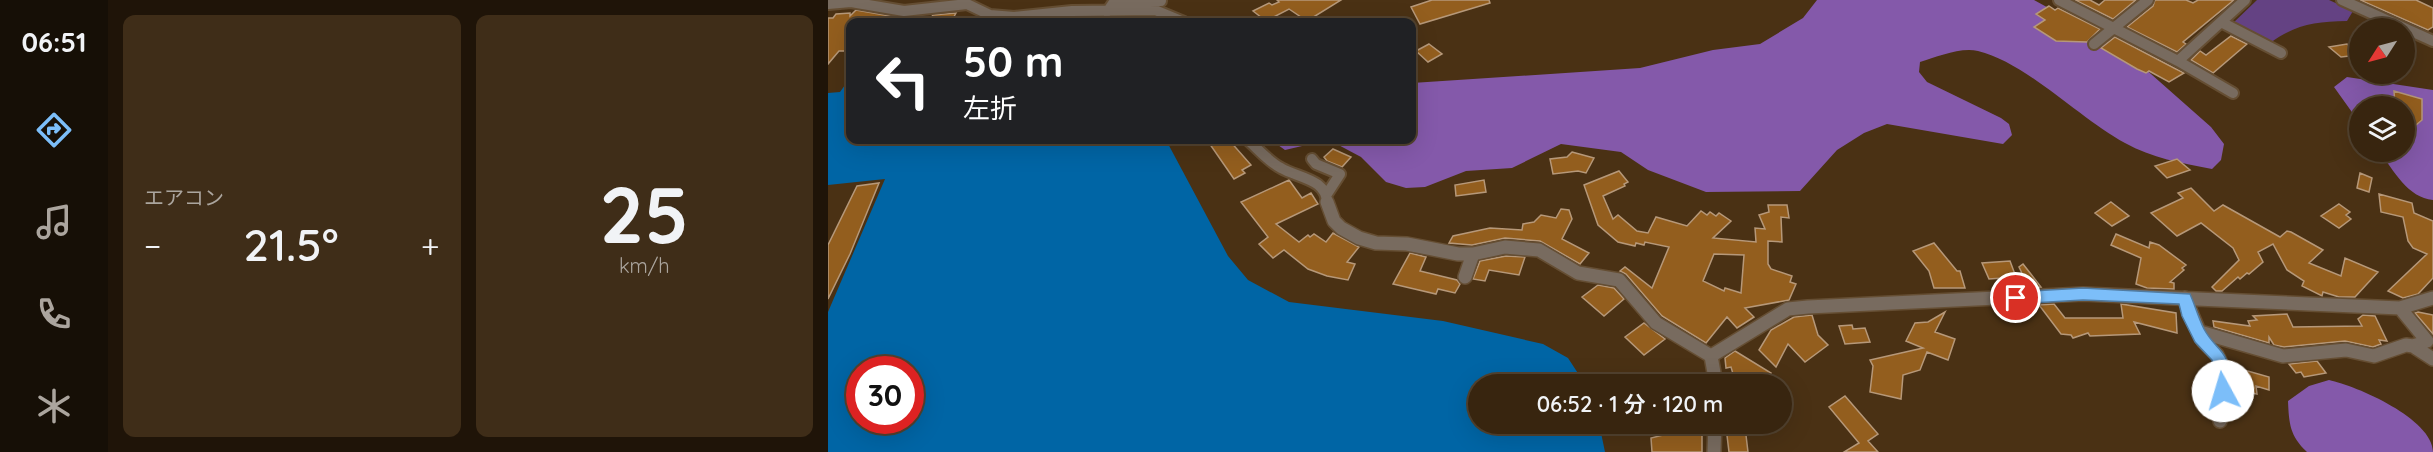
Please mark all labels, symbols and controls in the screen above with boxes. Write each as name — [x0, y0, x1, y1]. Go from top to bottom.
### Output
north arrow — [2349, 18, 2415, 84]
map controls — [2349, 18, 2415, 162]
text: 06:51 — [22, 25, 86, 59]
text: 50 m — [963, 35, 1063, 88]
icon: left — [864, 42, 942, 120]
text: 左折 — [963, 91, 1017, 125]
button: layers — [2349, 96, 2415, 162]
icon: directions — [33, 109, 75, 151]
text: 25 — [600, 165, 689, 263]
text: エアコン — [144, 185, 224, 210]
icon: music — [33, 201, 75, 243]
text: 21.5° — [244, 216, 339, 272]
text: − — [144, 225, 161, 266]
text: + — [421, 225, 439, 266]
text: km/h — [619, 253, 670, 278]
pin — [1990, 272, 2041, 323]
icon: arrive — [1999, 281, 2032, 314]
icon: phone — [33, 293, 75, 335]
speed limit sign: 30 — [846, 356, 924, 434]
position arrow — [2191, 359, 2255, 423]
icon: climate — [33, 385, 75, 427]
text: 06:52 · 1 分 · 120 m — [1537, 390, 1723, 418]

